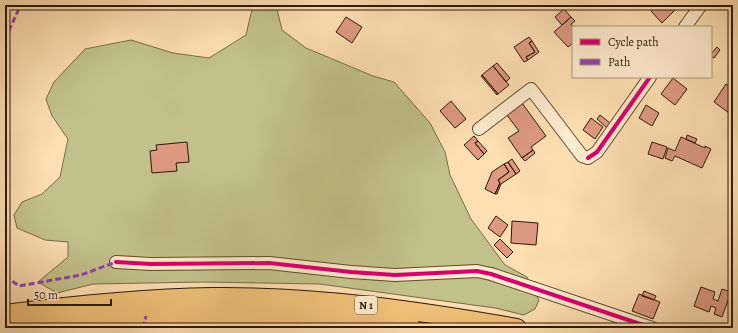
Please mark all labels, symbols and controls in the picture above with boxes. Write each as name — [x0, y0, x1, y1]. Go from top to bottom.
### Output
legend — [572, 26, 712, 78]
text: Cycle path — [608, 34, 659, 50]
text: Path — [608, 54, 631, 70]
scale bar — [28, 281, 111, 307]
text: 50 m — [34, 287, 58, 303]
road number: N 1 — [355, 296, 377, 314]

